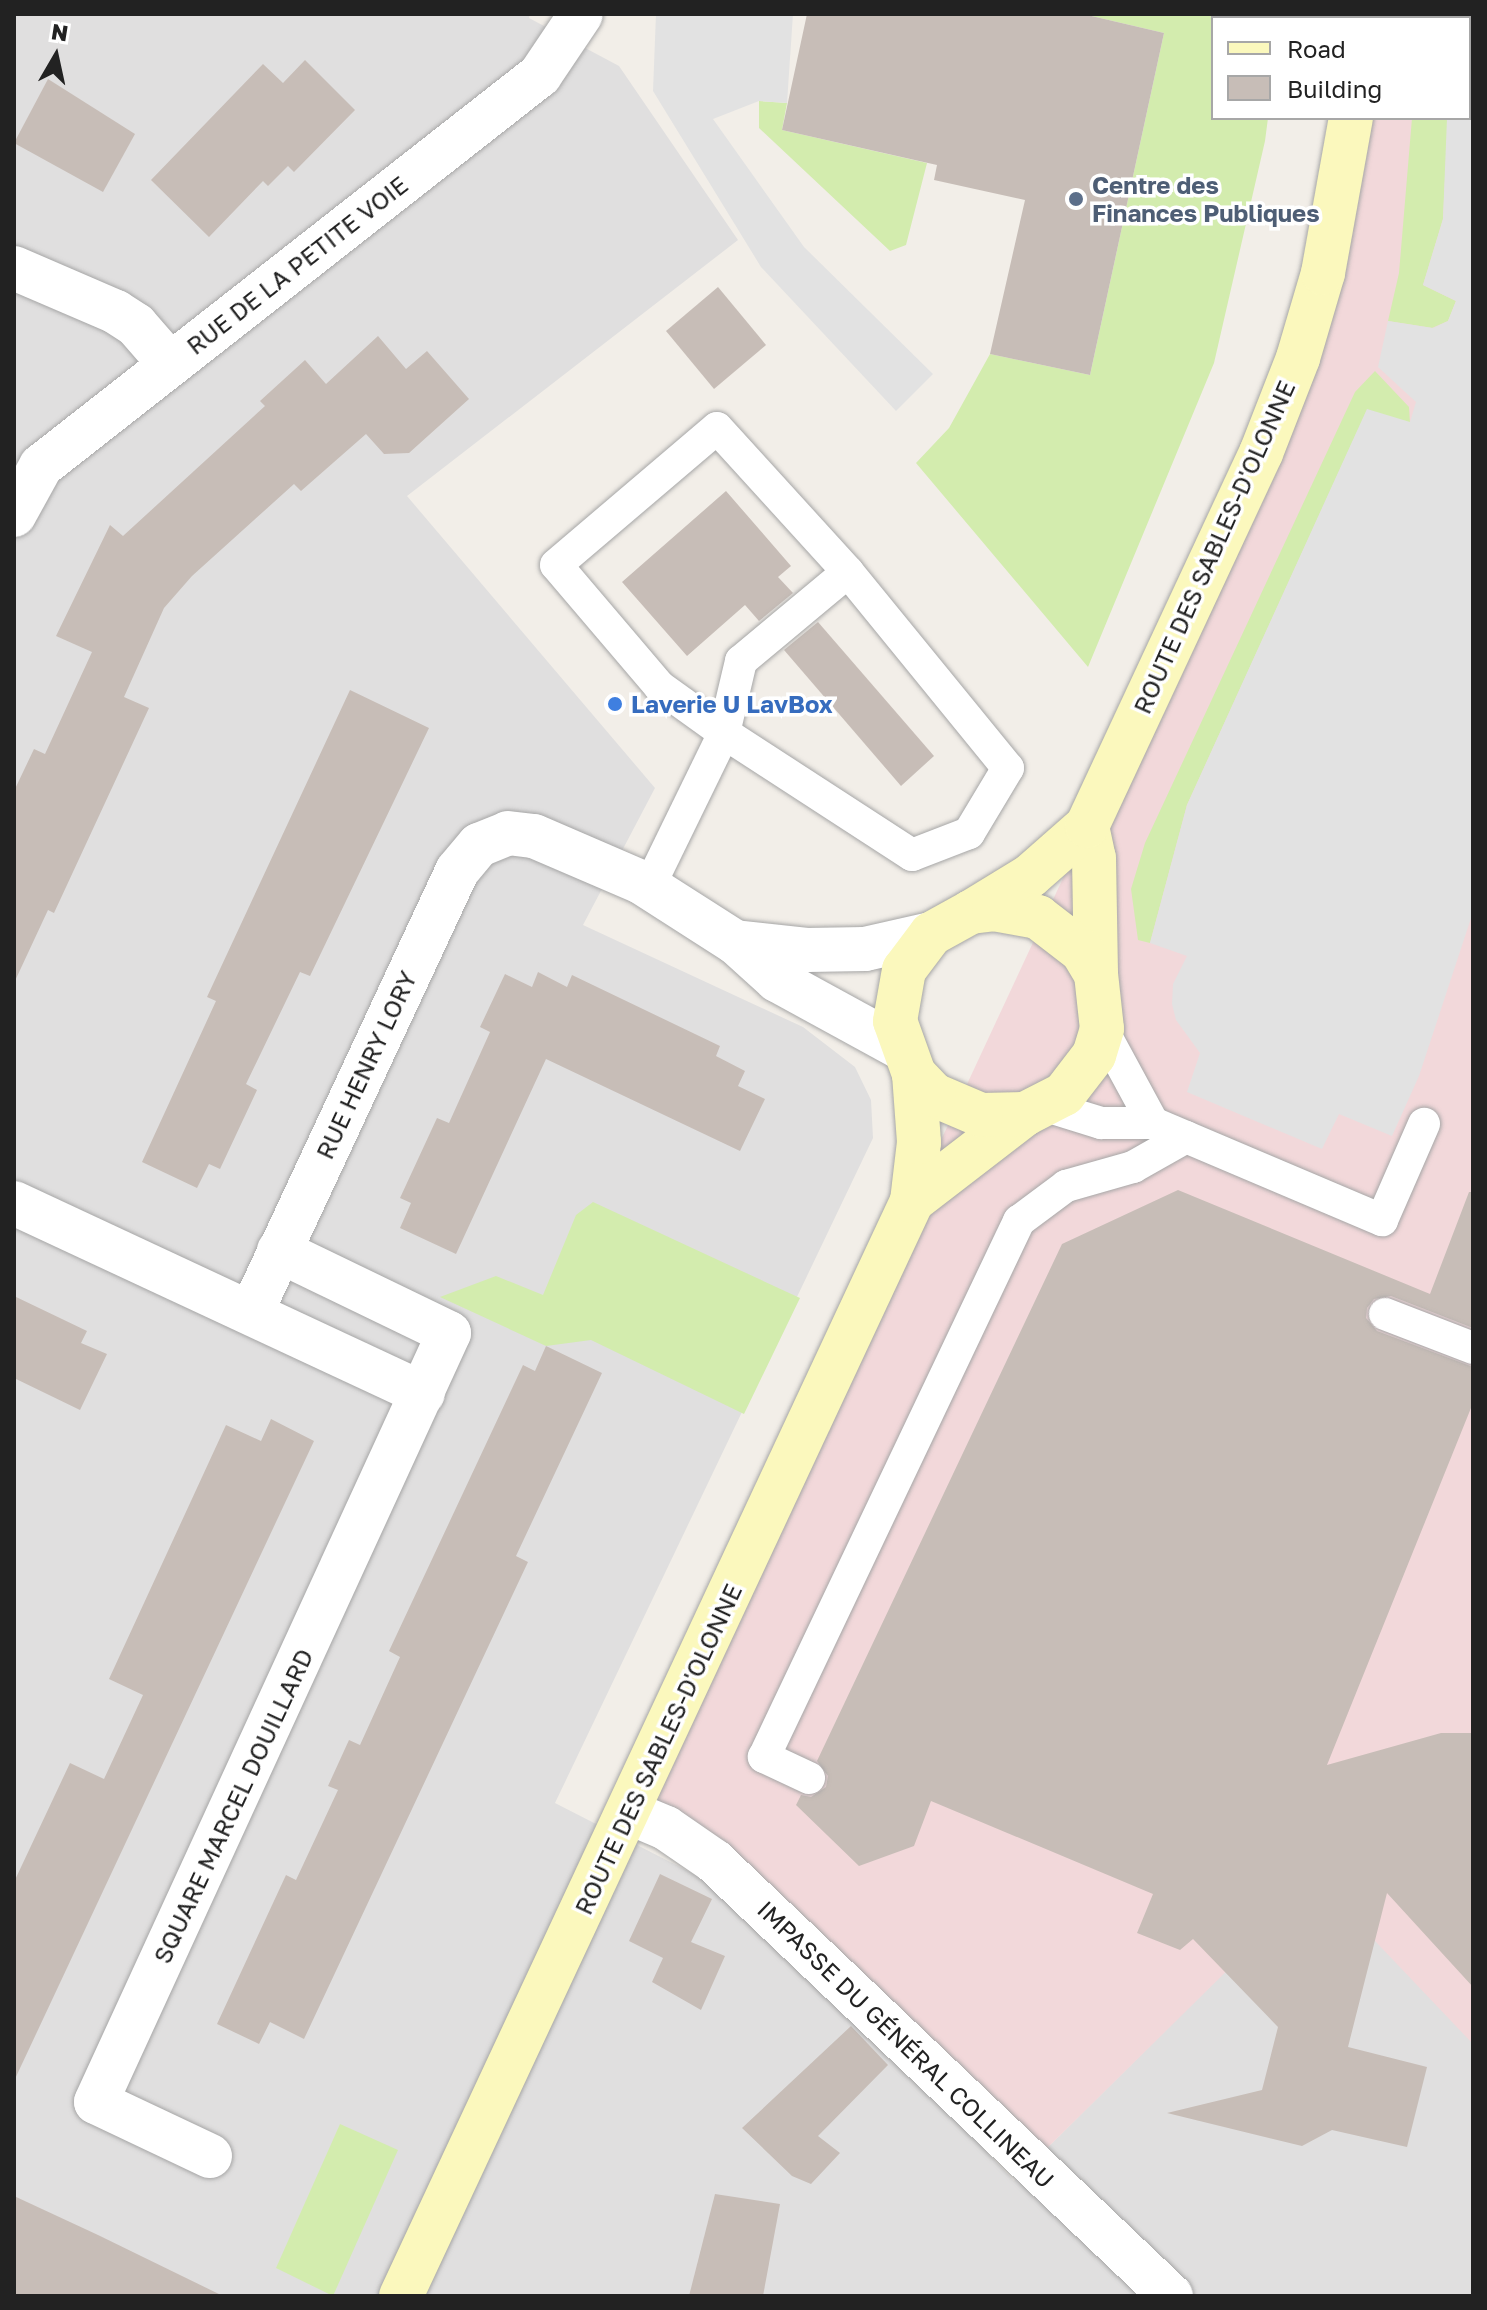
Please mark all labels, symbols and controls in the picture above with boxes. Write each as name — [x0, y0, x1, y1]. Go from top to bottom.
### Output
north arrow — [16, 16, 96, 96]
legend — [1211, 16, 1471, 120]
text: N — [49, 17, 70, 46]
text: Road — [1287, 34, 1346, 63]
text: Building — [1287, 74, 1382, 103]
street label: RUE DE LA PETITE VOIE — [181, 170, 413, 360]
place label: Centre des Finances Publiques — [1092, 171, 1320, 227]
marker: Centre des Finances Publiques — [1067, 190, 1085, 208]
street label: ROUTE DES SABLES-D'OLONNE — [1127, 376, 1301, 718]
place label: Laverie U LavBox — [631, 690, 833, 718]
marker: Laverie U LavBox — [606, 695, 624, 713]
street label: RUE HENRY LORY — [310, 967, 422, 1163]
street label: ROUTE DES SABLES-D'OLONNE — [569, 1579, 747, 1919]
street label: SQUARE MARCEL DOUILLARD — [147, 1644, 319, 1968]
street label: IMPASSE DU GÉNÉRAL COLLINEAU — [752, 1894, 1060, 2194]

